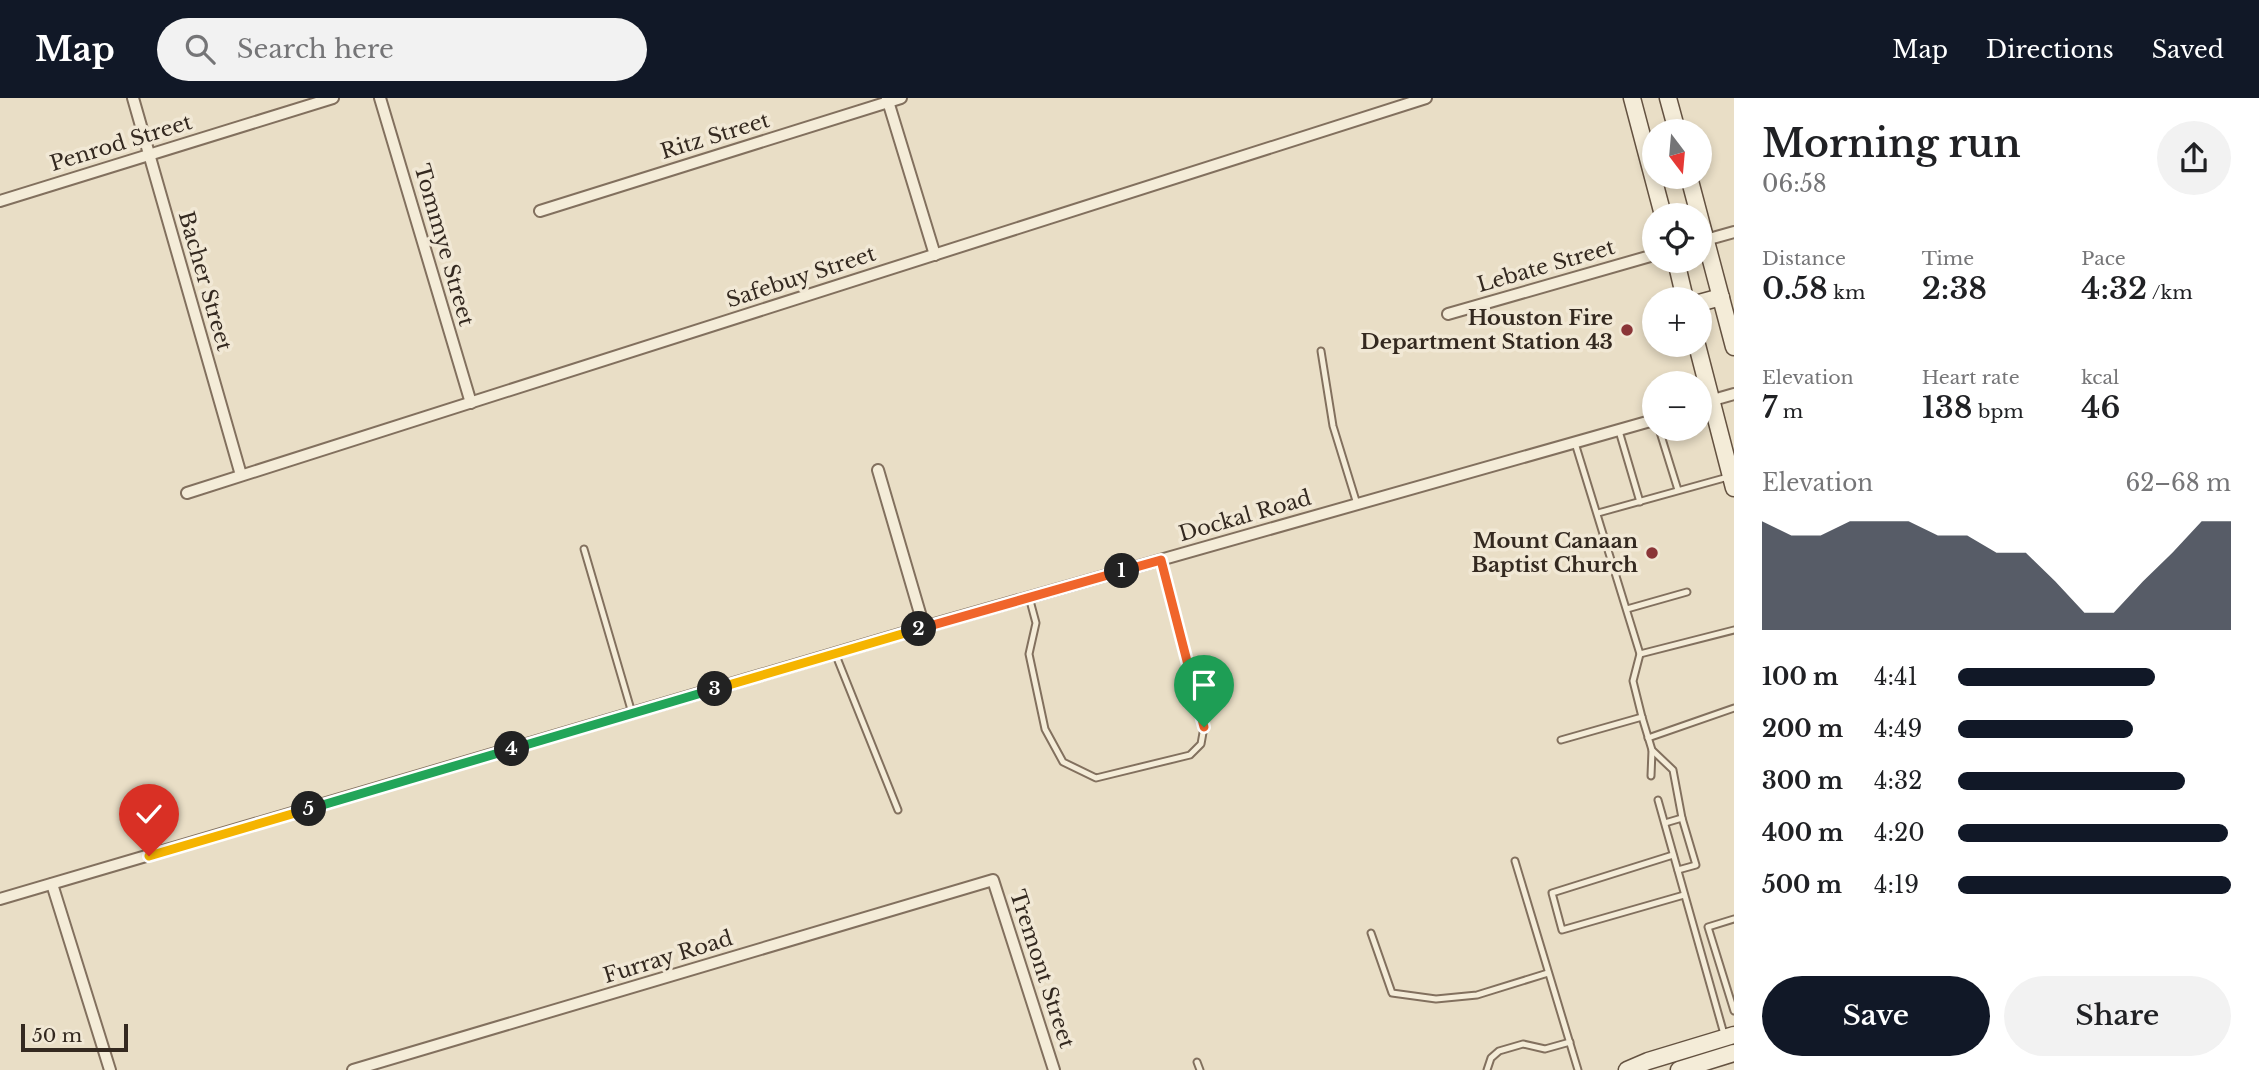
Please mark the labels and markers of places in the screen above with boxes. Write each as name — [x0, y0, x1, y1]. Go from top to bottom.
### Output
place label: Houston Fire Department Station 43 — [1360, 305, 1613, 355]
marker: Houston Fire Department Station 43 — [1619, 322, 1635, 338]
place label: Mount Canaan Baptist Church — [1471, 528, 1638, 578]
marker: Mount Canaan Baptist Church — [1644, 545, 1660, 561]
pin: 1 — [1104, 554, 1140, 588]
pin: 2 — [902, 612, 936, 646]
pin — [1174, 655, 1234, 727]
pin: 3 — [698, 672, 732, 706]
pin: 4 — [494, 732, 530, 766]
pin — [119, 784, 179, 856]
pin: 5 — [292, 792, 326, 826]

